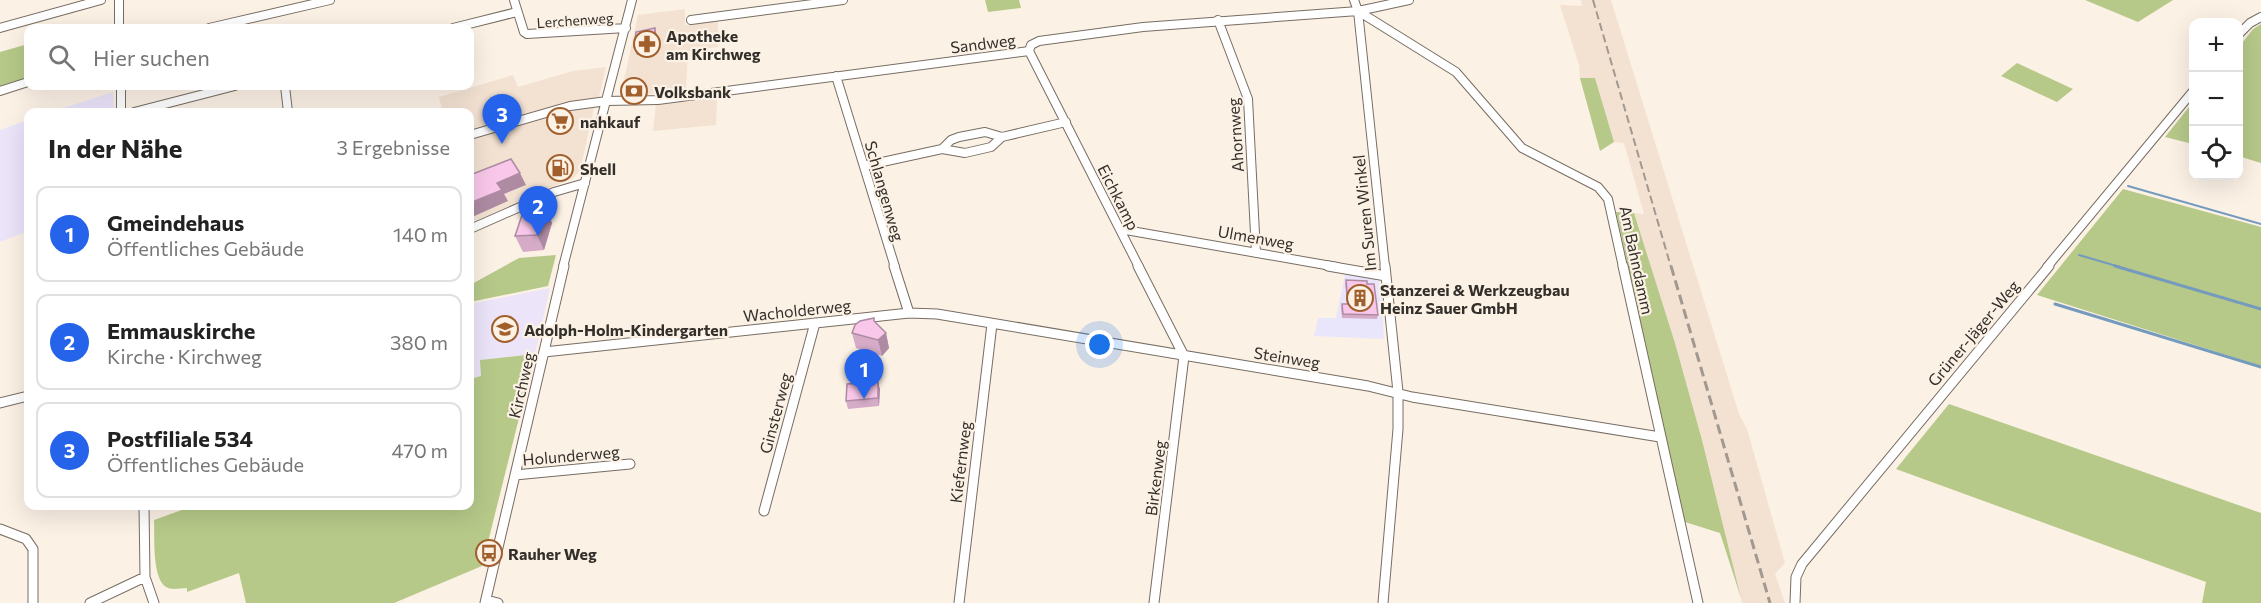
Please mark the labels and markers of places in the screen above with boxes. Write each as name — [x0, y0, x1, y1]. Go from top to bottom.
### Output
place label: Apotheke am Kirchweg — [666, 26, 761, 63]
pharmacy icon: Apotheke am Kirchweg — [632, 29, 662, 59]
bank icon: Volksbank — [619, 76, 649, 106]
place label: Volksbank — [654, 82, 732, 101]
pin: 3 — [482, 94, 522, 144]
supermarket icon: nahkauf — [545, 106, 575, 136]
place label: nahkauf — [580, 112, 641, 131]
fuel station icon: Shell — [545, 153, 575, 183]
place label: Shell — [580, 159, 616, 178]
pin: 2 — [518, 186, 558, 236]
place label: Stanzerei & Werkzeugbau Heinz Sauer GmbH — [1380, 280, 1570, 317]
building icon: Stanzerei & Werkzeugbau Heinz Sauer GmbH — [1345, 283, 1375, 313]
school or university icon: Adolph-Holm-Kindergarten — [490, 314, 520, 344]
place label: Adolph-Holm-Kindergarten — [524, 320, 728, 339]
pin: 1 — [844, 350, 884, 399]
bus stop icon: Rauher Weg — [474, 538, 504, 568]
place label: Rauher Weg — [508, 544, 597, 563]

